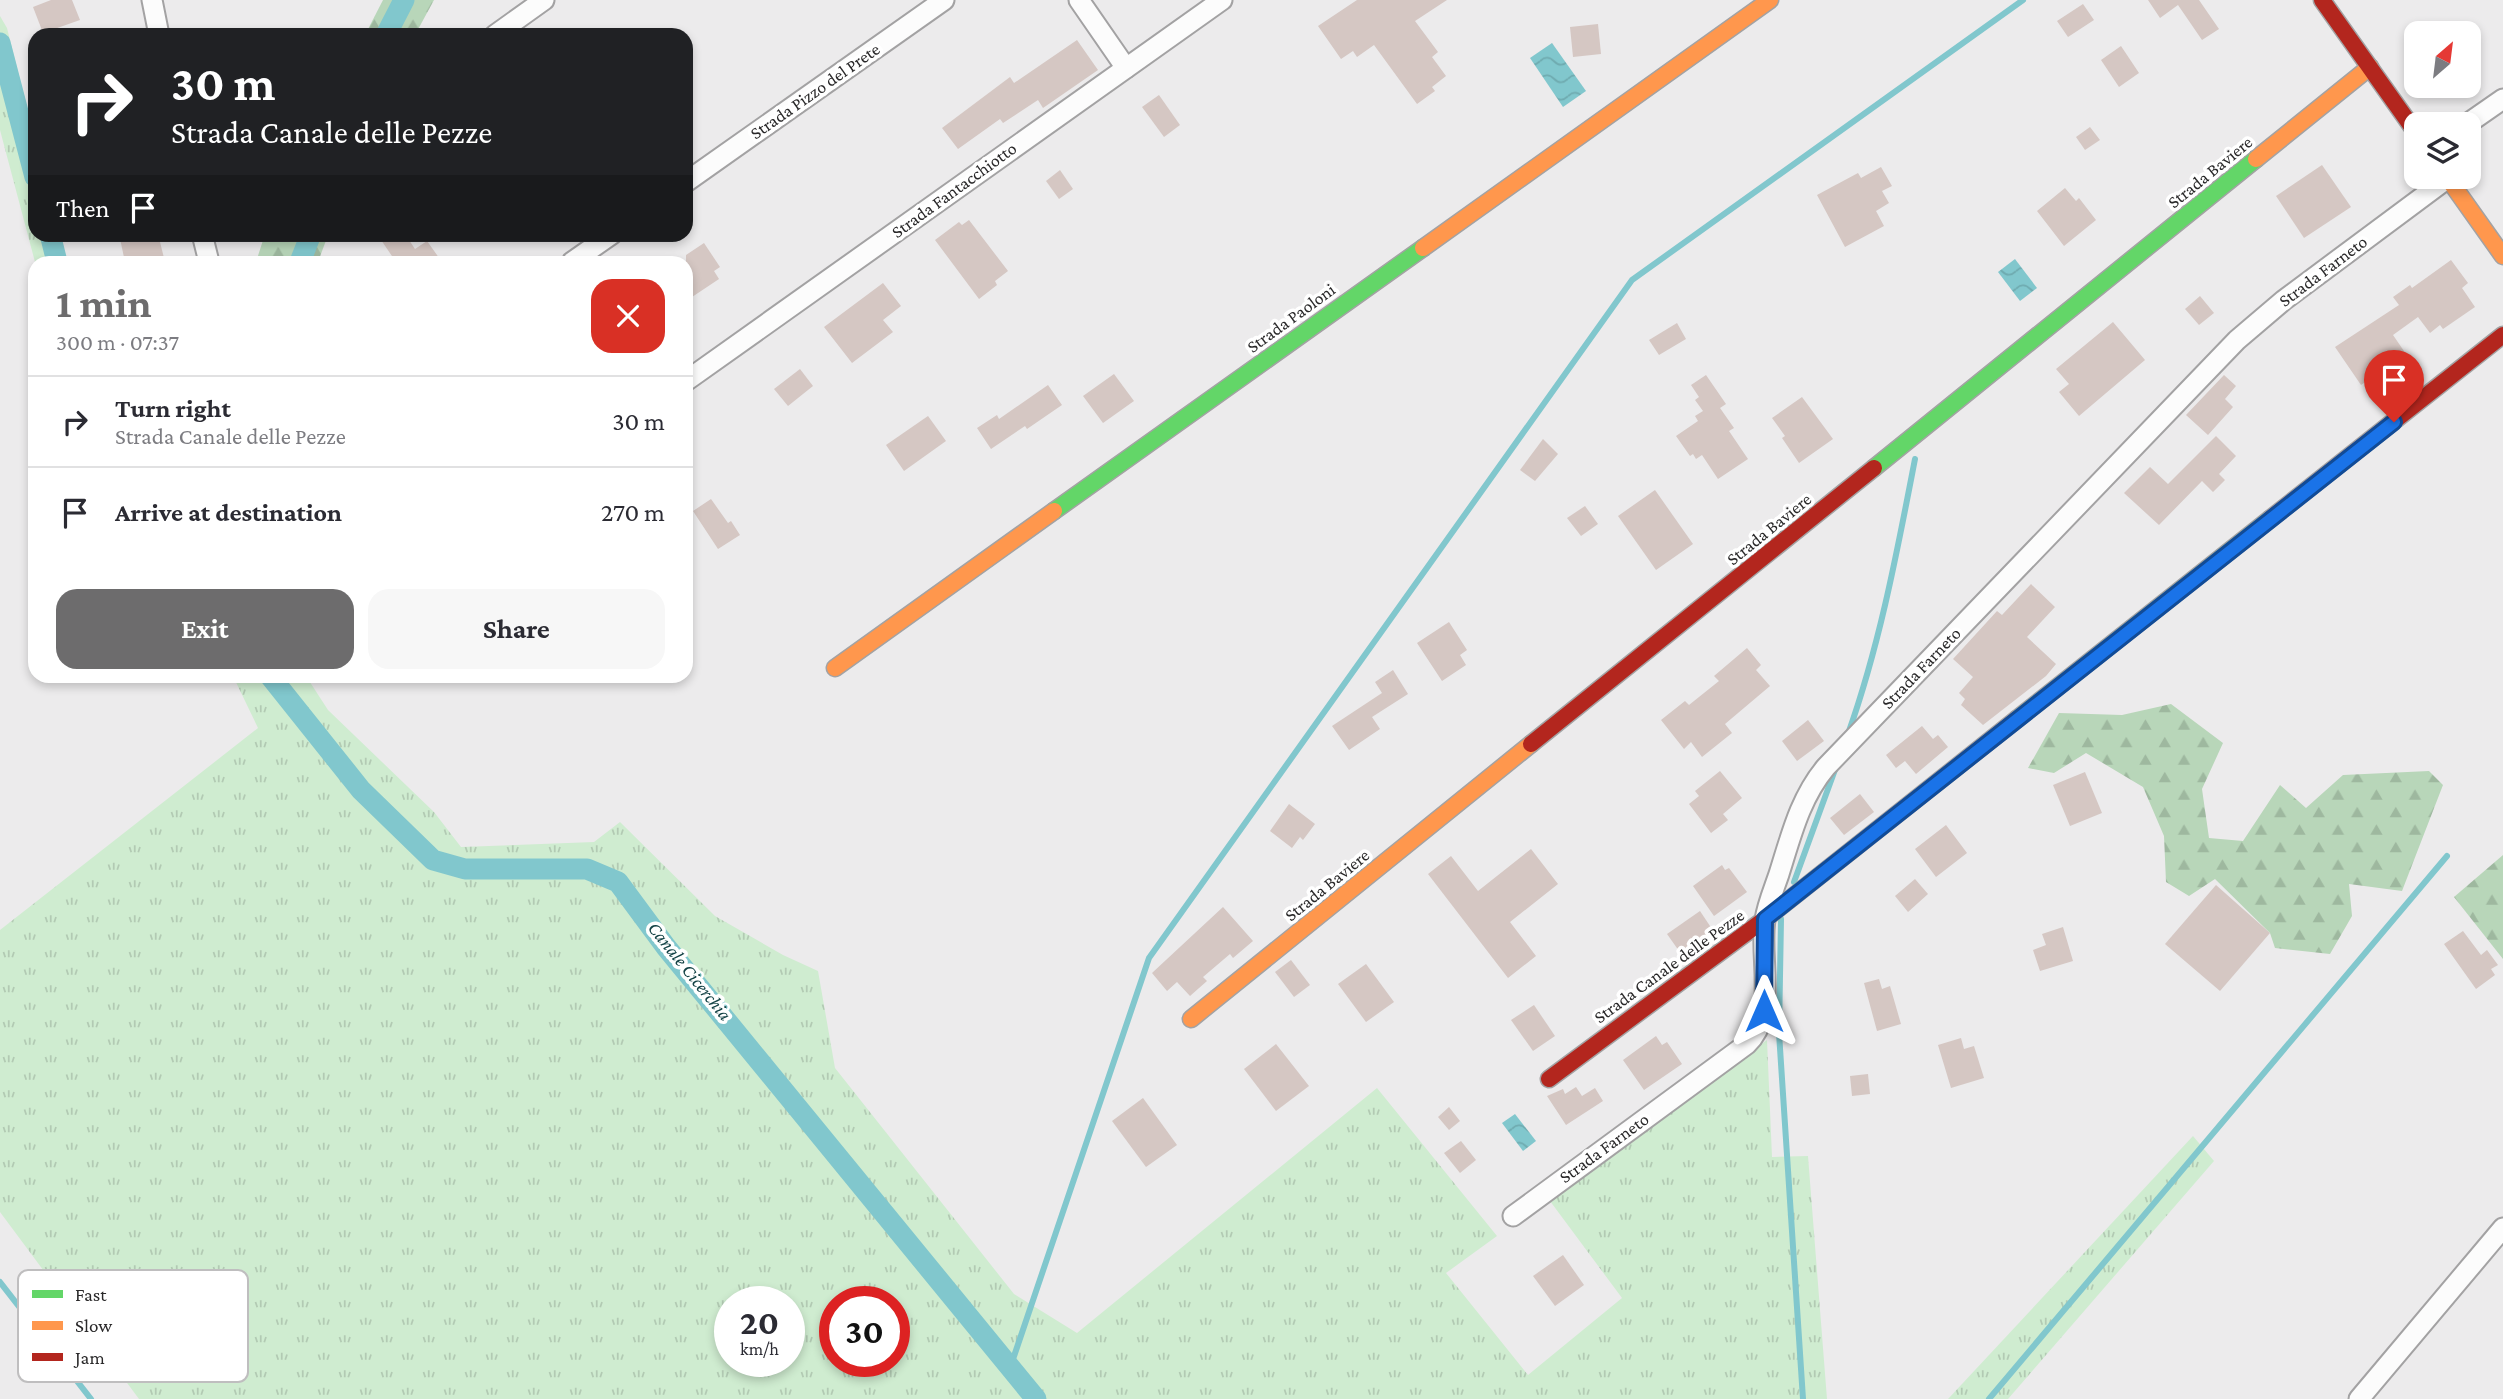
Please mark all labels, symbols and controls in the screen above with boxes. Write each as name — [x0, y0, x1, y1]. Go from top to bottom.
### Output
north arrow — [2404, 21, 2482, 98]
map controls — [2404, 21, 2481, 189]
street label: Strada Pizzo del Prete — [746, 39, 884, 143]
icon: right — [56, 56, 147, 147]
text: 30 m — [171, 56, 276, 111]
button: layers — [2404, 112, 2481, 189]
text: Strada Canale delle Pezze — [171, 114, 492, 150]
street label: Strada Baviere — [2164, 132, 2256, 212]
street label: Strada Fantacchiotto — [888, 138, 1020, 242]
icon: arrive — [124, 189, 162, 227]
text: Then — [56, 194, 110, 223]
street label: Strada Farneto — [2275, 231, 2371, 311]
text: 1 min — [56, 279, 152, 326]
button: close — [591, 279, 665, 353]
street label: Strada Paoloni — [1243, 279, 1339, 357]
text: 300 m · 07:37 — [56, 329, 179, 355]
pin — [2364, 350, 2424, 422]
icon: arrive — [2375, 361, 2413, 399]
text: Turn right — [115, 394, 231, 423]
icon: right — [56, 403, 94, 441]
text: 30 m — [612, 407, 665, 436]
text: Strada Canale delle Pezze — [115, 423, 346, 449]
street label: Strada Baviere — [1723, 489, 1815, 569]
icon: arrive — [56, 494, 94, 532]
text: Arrive at destination — [115, 498, 342, 527]
text: 270 m — [601, 498, 665, 527]
button: Exit — [56, 589, 354, 669]
button: Share — [368, 589, 665, 669]
street label: Strada Farneto — [1877, 623, 1965, 713]
street label: Strada Baviere — [1281, 845, 1373, 925]
street label: Strada Canale delle Pezze — [1590, 905, 1748, 1027]
water label: Canale Cicerchia — [644, 918, 736, 1024]
position arrow — [1727, 974, 1801, 1048]
street label: Strada Farneto — [1555, 1109, 1653, 1187]
legend — [18, 1270, 248, 1382]
text: Fast — [75, 1284, 107, 1305]
speed limit sign: 30 — [819, 1286, 910, 1377]
text: 20 — [740, 1303, 779, 1342]
text: Slow — [75, 1315, 112, 1336]
text: km/h — [740, 1339, 779, 1359]
text: Jam — [73, 1347, 105, 1368]

